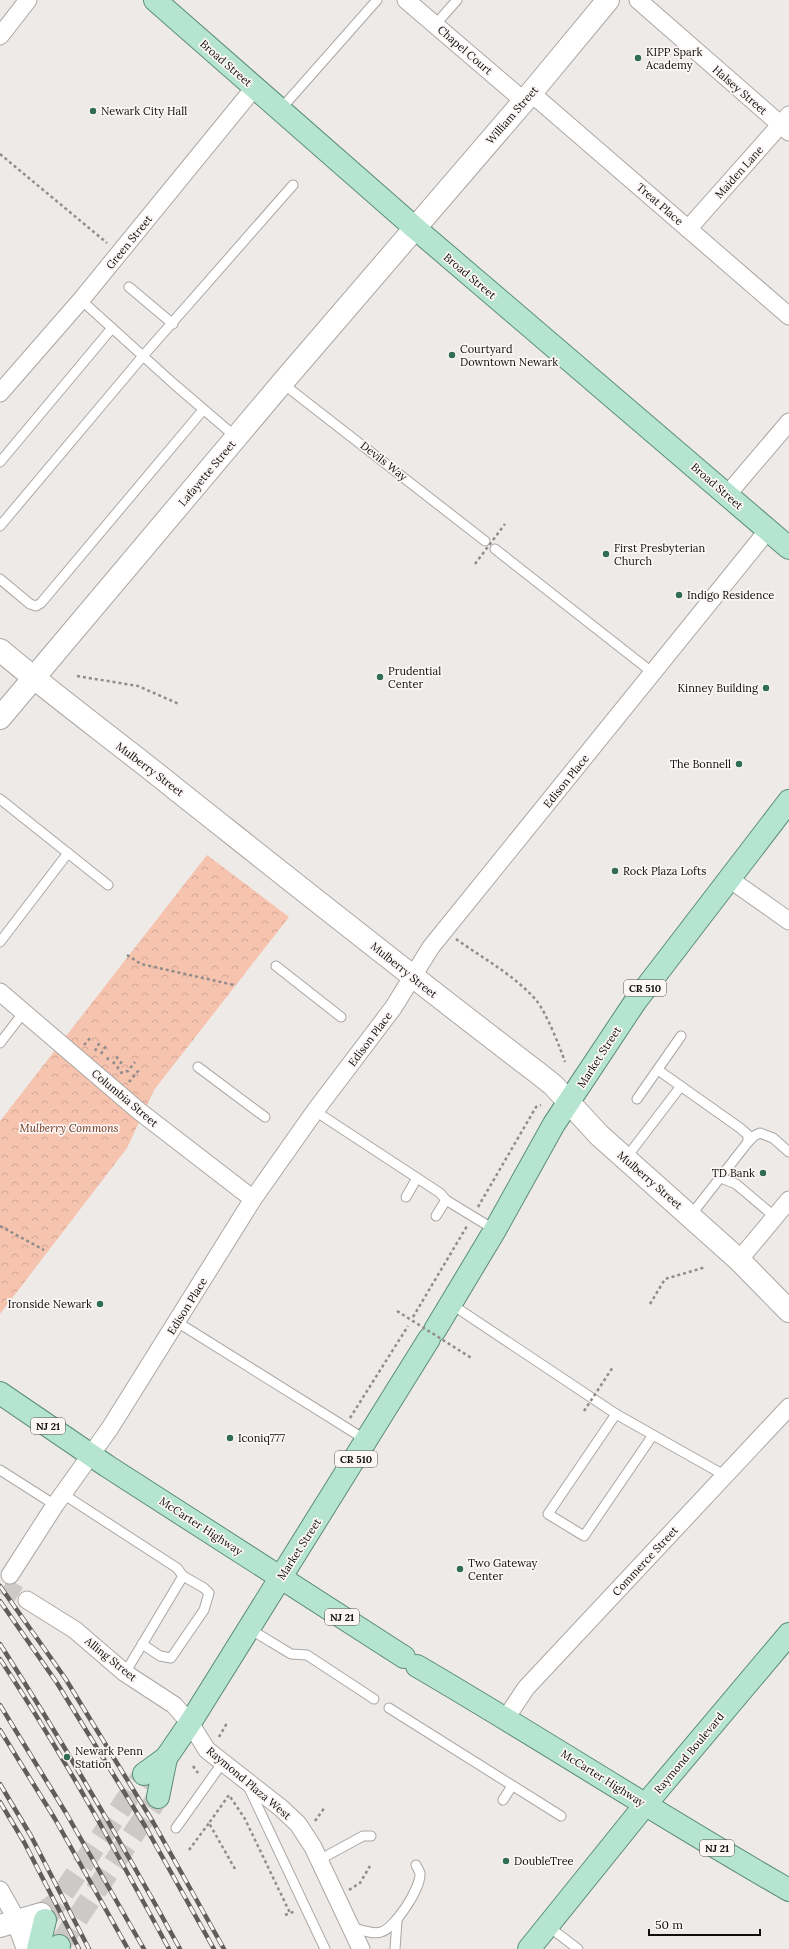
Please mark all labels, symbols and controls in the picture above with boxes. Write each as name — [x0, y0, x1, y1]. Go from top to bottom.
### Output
street label: Chapel Court — [435, 22, 496, 78]
street label: Broad Street — [197, 37, 255, 90]
place label: KIPP Spark Academy — [645, 45, 703, 72]
marker: KIPP Spark Academy — [633, 53, 643, 63]
street label: Halsey Street — [710, 62, 771, 118]
street label: William Street — [483, 82, 542, 147]
place label: Newark City Hall — [101, 104, 187, 118]
marker: Newark City Hall — [88, 106, 98, 116]
street label: Maiden Lane — [712, 143, 766, 201]
street label: Treat Place — [634, 180, 686, 228]
street label: Green Street — [103, 211, 156, 272]
street label: Broad Street — [441, 250, 500, 302]
place label: Courtyard Downtown Newark — [460, 342, 558, 369]
marker: Courtyard Downtown Newark — [447, 350, 457, 360]
street label: Lafayette Street — [175, 437, 239, 509]
street label: Devils Way — [358, 438, 410, 484]
street label: Broad Street — [688, 460, 746, 513]
place label: First Presbyterian Church — [614, 541, 705, 568]
marker: First Presbyterian Church — [601, 549, 611, 559]
place label: Indigo Residence — [687, 588, 774, 602]
marker: Indigo Residence — [674, 590, 684, 600]
place label: Prudential Center — [388, 664, 441, 691]
marker: Prudential Center — [375, 672, 385, 682]
place label: Kinney Building — [678, 681, 759, 695]
marker: Kinney Building — [761, 683, 771, 693]
street label: Mulberry Street — [113, 739, 187, 800]
street label: Edison Place — [540, 751, 592, 811]
place label: The Bonnell — [670, 757, 731, 771]
marker: The Bonnell — [734, 759, 744, 769]
place label: Rock Plaza Lofts — [623, 864, 706, 878]
marker: Rock Plaza Lofts — [610, 866, 620, 876]
street label: Mulberry Street — [368, 939, 441, 1002]
road number: CR 510 — [624, 980, 666, 996]
street label: Edison Place — [345, 1009, 395, 1069]
street label: Market Street — [574, 1023, 624, 1090]
street label: Columbia Street — [89, 1066, 162, 1130]
park label: Mulberry Commons — [20, 1121, 119, 1135]
street label: Mulberry Street — [615, 1148, 686, 1213]
place label: TD Bank — [712, 1166, 755, 1180]
marker: TD Bank — [758, 1168, 768, 1178]
street label: Edison Place — [164, 1275, 210, 1337]
place label: Ironside Newark — [8, 1297, 92, 1311]
marker: Ironside Newark — [95, 1299, 105, 1309]
road number: NJ 21 — [31, 1418, 65, 1434]
place label: Iconiq777 — [238, 1431, 285, 1445]
marker: Iconiq777 — [225, 1433, 235, 1443]
road number: CR 510 — [335, 1451, 377, 1467]
street label: McCarter Highway — [157, 1494, 245, 1558]
street label: Market Street — [274, 1515, 324, 1582]
street label: Commerce Street — [609, 1523, 681, 1599]
place label: Two Gateway Center — [468, 1556, 537, 1583]
marker: Two Gateway Center — [455, 1564, 465, 1574]
road number: NJ 21 — [325, 1609, 359, 1625]
street label: Alling Street — [81, 1633, 140, 1685]
street label: Raymond Boulevard — [651, 1709, 727, 1797]
place label: Newark Penn Station — [75, 1744, 143, 1771]
street label: Raymond Plaza West — [204, 1744, 295, 1823]
street label: McCarter Highway — [558, 1747, 648, 1810]
marker: Newark Penn Station — [62, 1752, 72, 1762]
road number: NJ 21 — [700, 1840, 734, 1856]
place label: DoubleTree — [514, 1854, 574, 1868]
marker: DoubleTree — [501, 1856, 511, 1866]
scale bar — [649, 1911, 760, 1937]
text: 50 m — [655, 1917, 683, 1932]

